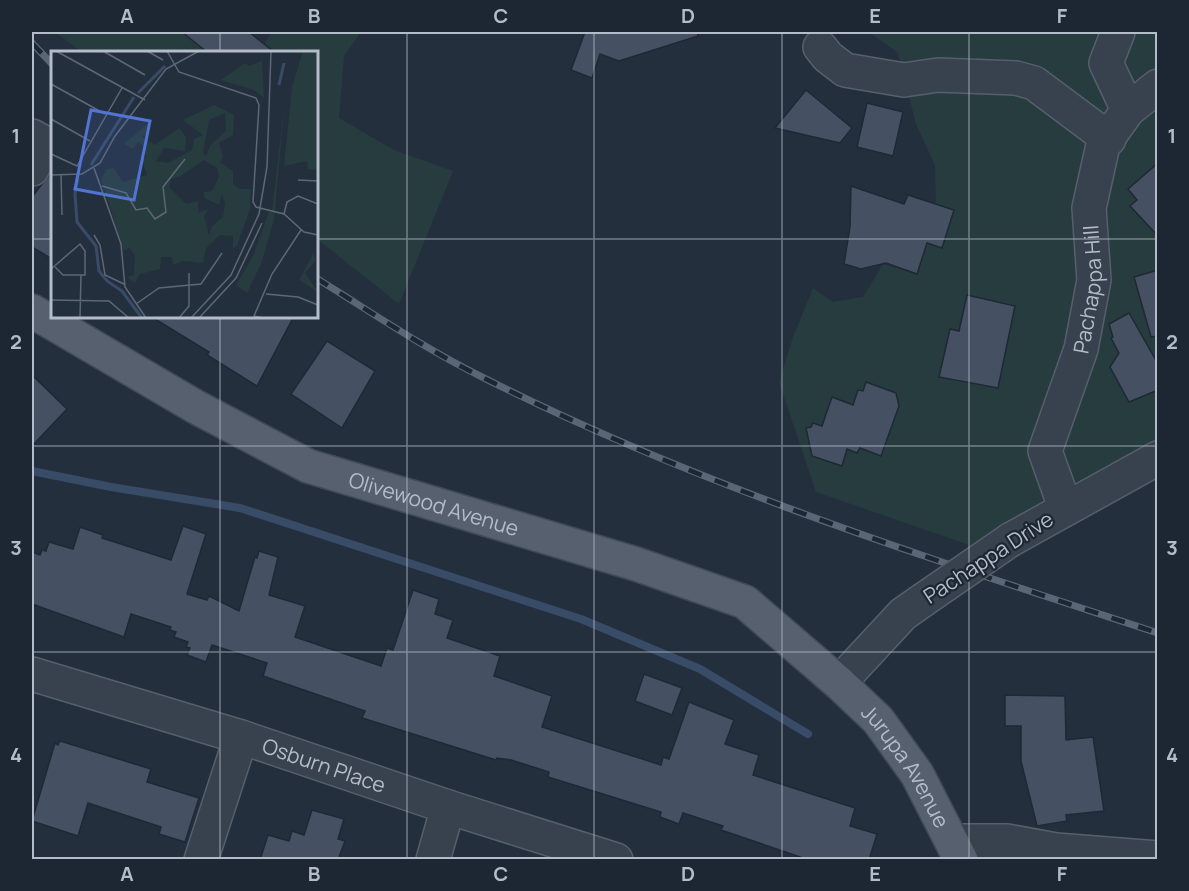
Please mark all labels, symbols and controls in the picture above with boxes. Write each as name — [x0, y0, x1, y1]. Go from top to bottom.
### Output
text: A — [120, 2, 134, 29]
text: B — [308, 2, 321, 29]
text: C — [494, 2, 508, 29]
text: D — [681, 2, 695, 29]
text: E — [869, 2, 881, 29]
text: F — [1057, 2, 1068, 29]
inset map — [51, 51, 318, 318]
text: 1 — [12, 122, 20, 149]
text: 1 — [1168, 122, 1176, 149]
street label: Pachappa Hill — [1066, 224, 1108, 356]
text: 2 — [10, 328, 22, 355]
text: 2 — [1166, 328, 1178, 355]
street label: Olivewood Avenue — [345, 465, 522, 542]
street label: Pachappa Drive — [918, 505, 1058, 609]
text: 3 — [10, 534, 22, 561]
text: 3 — [1166, 534, 1178, 561]
street label: Jurupa Avenue — [856, 698, 956, 832]
street label: Osburn Place — [259, 731, 389, 799]
text: 4 — [10, 741, 22, 768]
text: 4 — [1166, 741, 1178, 768]
text: A — [120, 860, 134, 887]
text: B — [308, 860, 321, 887]
text: C — [494, 860, 508, 887]
text: D — [681, 860, 695, 887]
text: E — [869, 860, 881, 887]
text: F — [1057, 860, 1068, 887]

